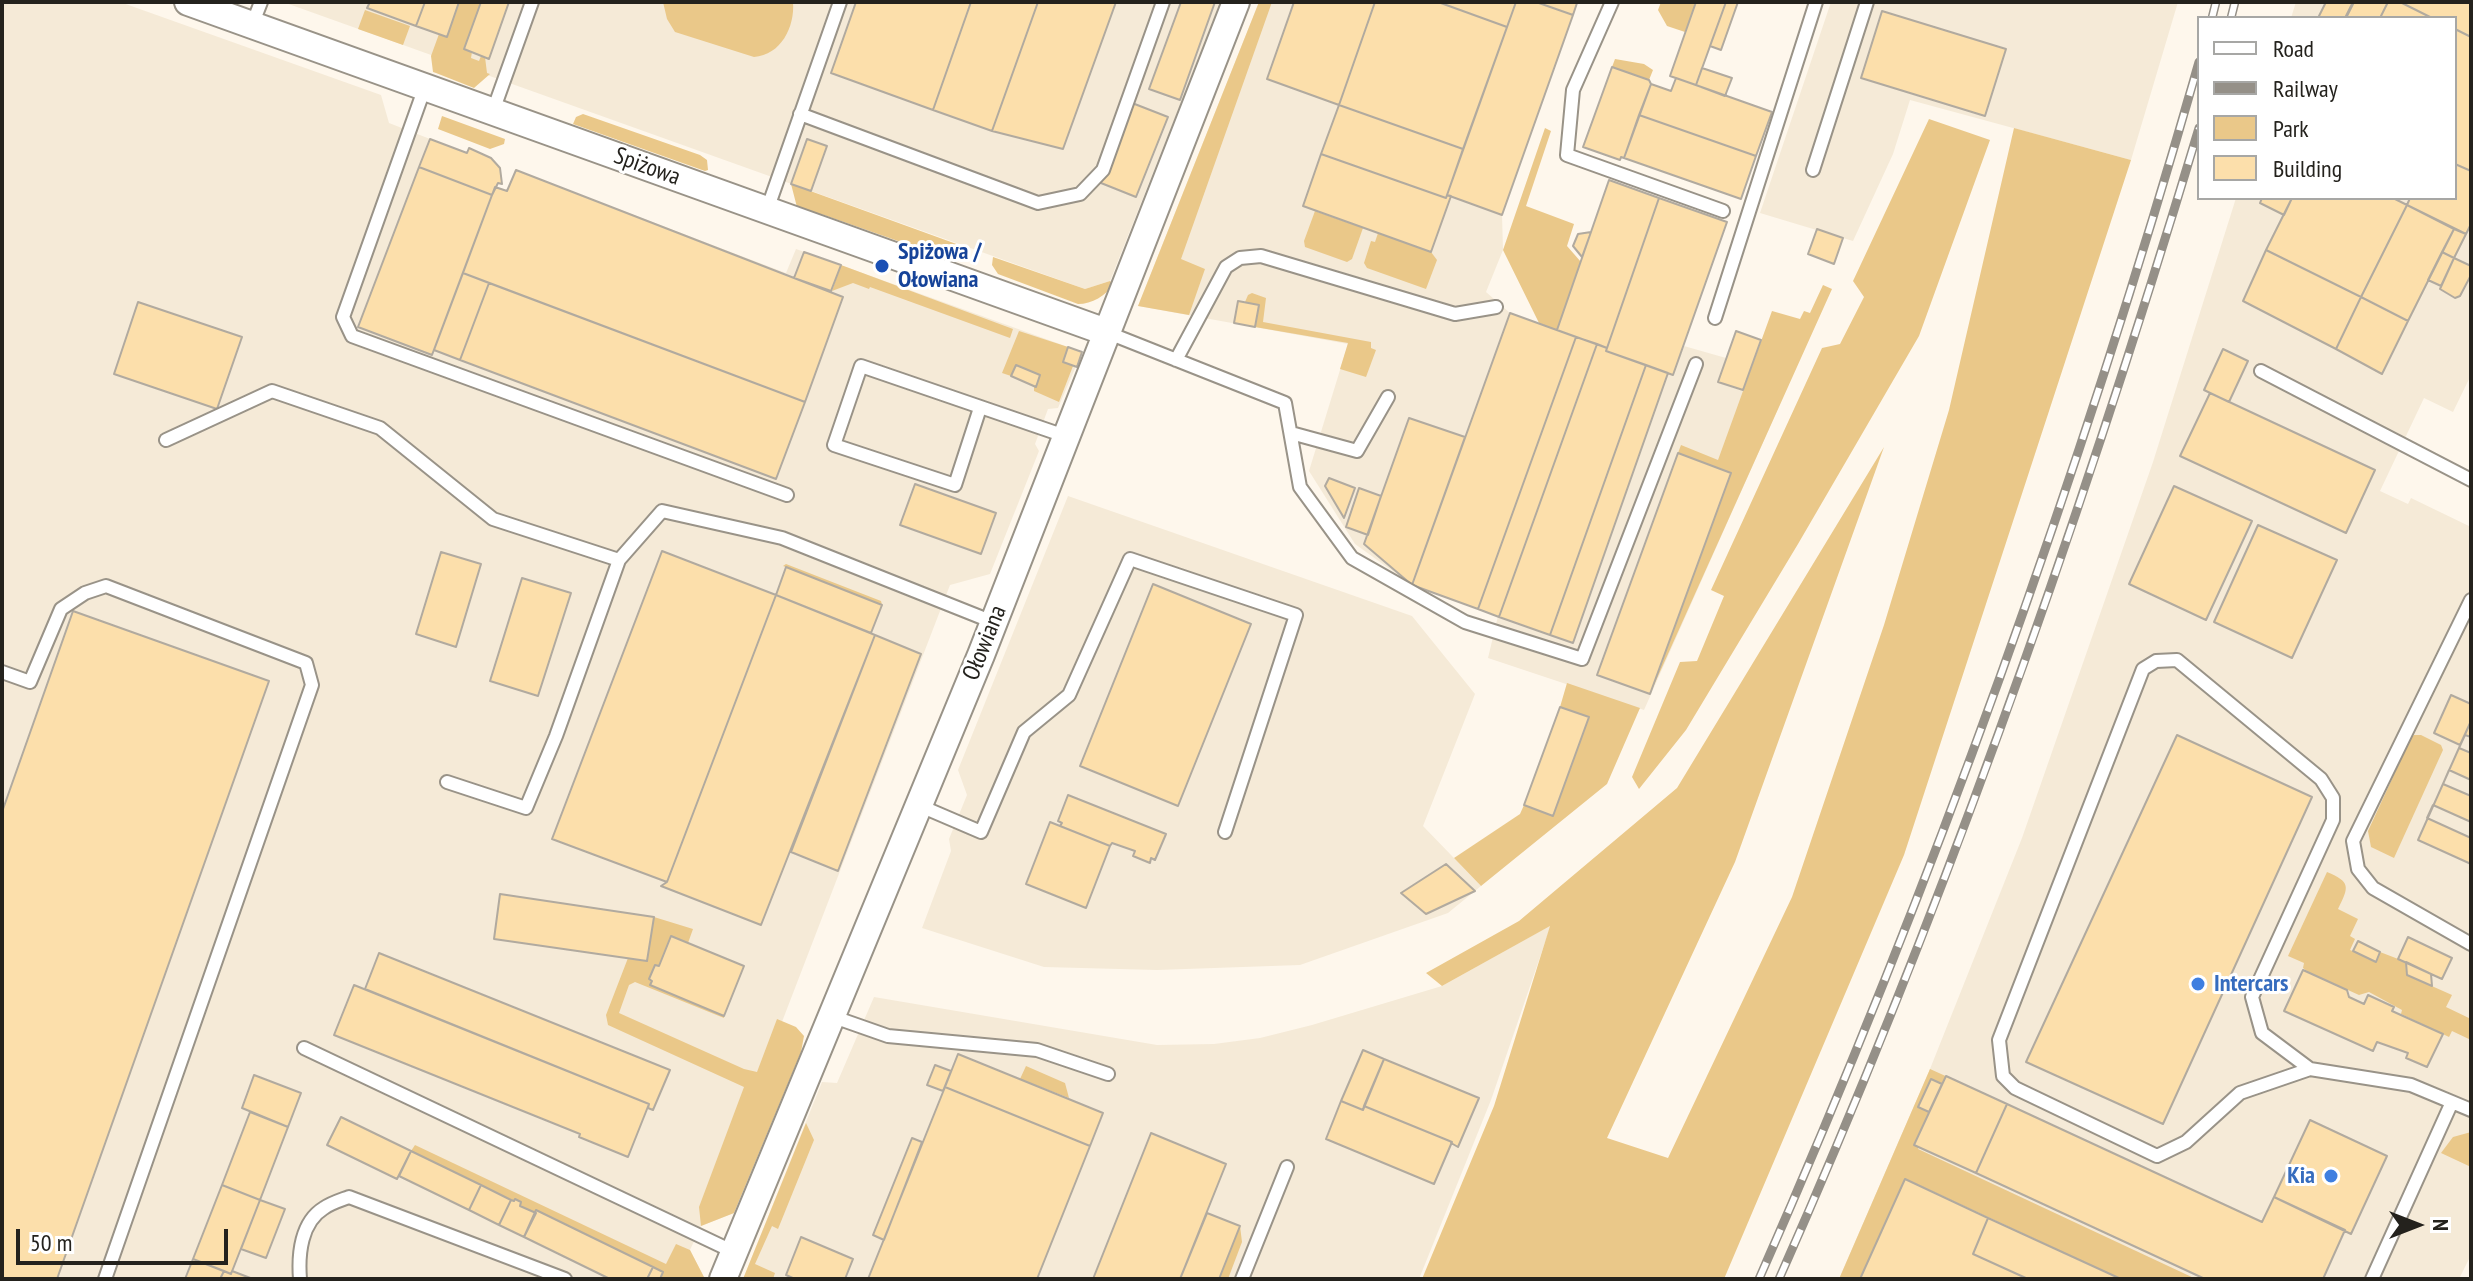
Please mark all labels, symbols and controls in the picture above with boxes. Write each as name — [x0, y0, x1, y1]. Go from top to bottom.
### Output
legend — [2197, 16, 2457, 200]
text: Road — [2273, 33, 2314, 64]
text: Railway — [2273, 73, 2338, 104]
text: Park — [2273, 113, 2309, 144]
street label: Spiżowa — [610, 142, 684, 192]
text: Building — [2273, 153, 2342, 184]
place label: Spiżowa / Ołowiana — [898, 238, 982, 294]
marker: Spiżowa / Ołowiana — [873, 257, 891, 275]
street label: Ołowiana — [957, 601, 1013, 685]
place label: Intercars — [2214, 970, 2289, 998]
marker: Intercars — [2189, 975, 2207, 993]
place label: Kia — [2287, 1162, 2315, 1190]
marker: Kia — [2322, 1167, 2340, 1185]
north arrow — [2377, 1185, 2457, 1265]
scale bar — [20, 1213, 232, 1263]
text: N — [2427, 1219, 2455, 1231]
text: 50 m — [30, 1227, 72, 1258]

